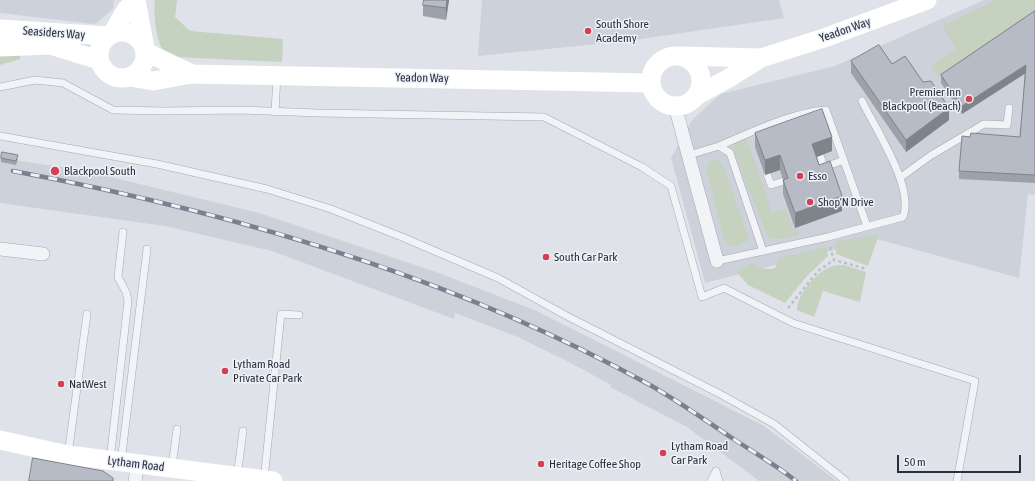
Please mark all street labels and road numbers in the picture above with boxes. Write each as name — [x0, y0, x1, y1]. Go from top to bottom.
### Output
street label: Yeadon Way — [817, 15, 873, 45]
street label: Seasiders Way — [22, 24, 86, 42]
street label: Yeadon Way — [395, 70, 449, 86]
street label: Lytham Road — [107, 453, 165, 475]

